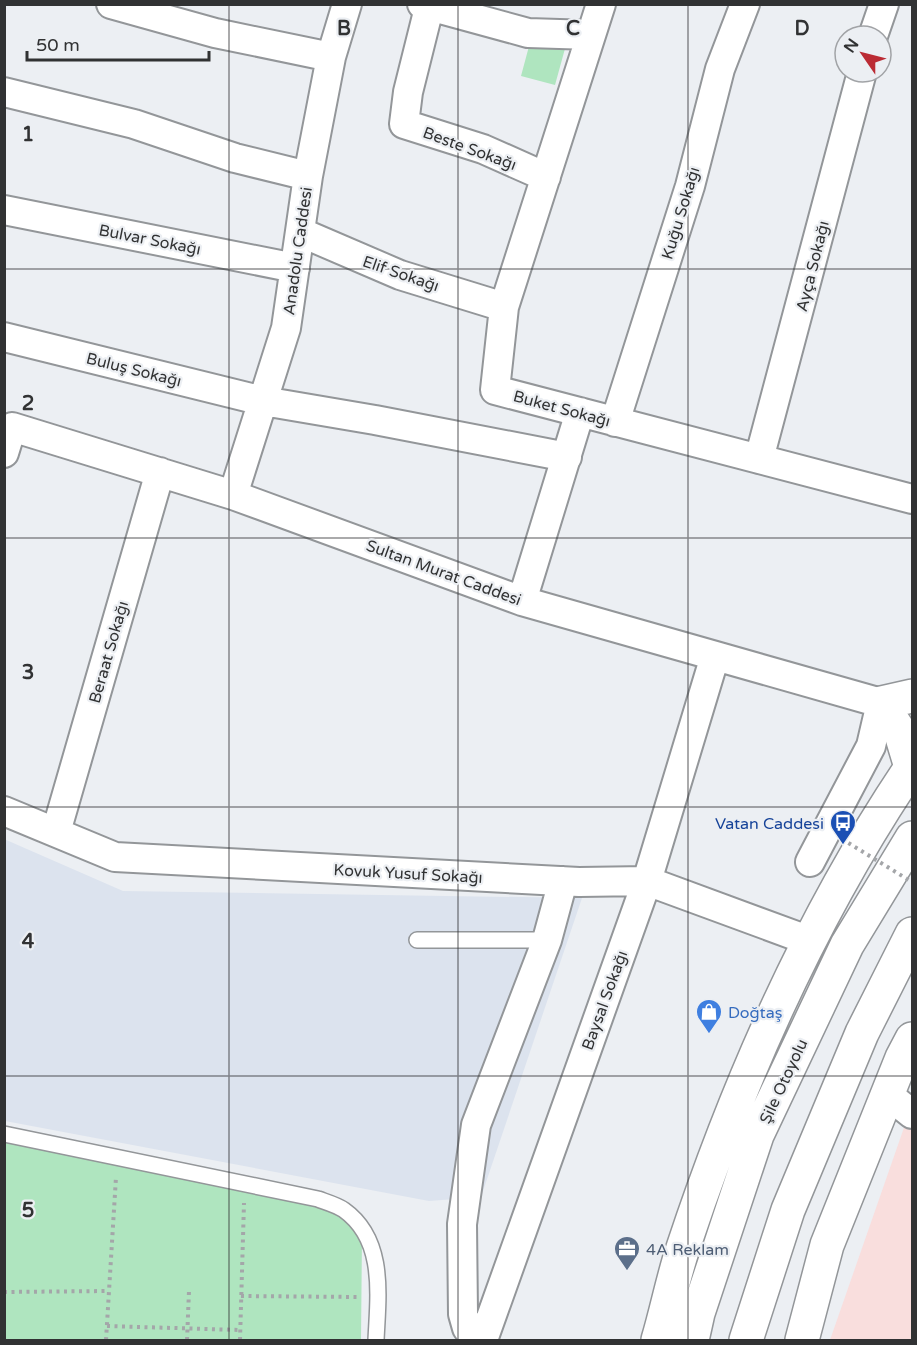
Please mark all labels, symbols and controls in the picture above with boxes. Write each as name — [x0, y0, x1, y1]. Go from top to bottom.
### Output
text: B — [337, 17, 351, 41]
text: C — [566, 17, 580, 41]
text: D — [794, 17, 810, 41]
scale bar — [27, 24, 208, 62]
north arrow — [833, 24, 893, 84]
text: 50 m — [36, 34, 80, 56]
text: N — [840, 35, 863, 57]
text: 1 — [22, 123, 34, 147]
street label: Beste Sokağı — [420, 123, 519, 175]
street label: Kuğu Sokağı — [657, 165, 705, 262]
street label: Anadolu Caddesi — [279, 186, 317, 317]
street label: Ayça Sokağı — [792, 219, 834, 314]
street label: Bulvar Sokağı — [97, 220, 203, 260]
street label: Elif Sokağı — [360, 252, 442, 296]
street label: Buluş Sokağı — [84, 348, 183, 391]
street label: Buket Sokağı — [511, 386, 613, 432]
text: 2 — [22, 392, 34, 416]
street label: Sultan Murat Caddesi — [363, 536, 524, 610]
street label: Beraat Sokağı — [85, 599, 133, 706]
text: 3 — [22, 661, 34, 685]
bus stop icon: Vatan Caddesi — [828, 808, 858, 846]
place label: Vatan Caddesi — [715, 814, 824, 834]
street label: Kovuk Yusuf Sokağı — [333, 860, 483, 888]
text: 4 — [22, 930, 35, 954]
street label: Baysal Sokağı — [578, 948, 632, 1053]
shop icon: Doğtaş — [694, 997, 724, 1035]
place label: Doğtaş — [728, 1003, 782, 1023]
street label: Şile Otoyolu — [756, 1036, 812, 1127]
text: 5 — [22, 1199, 34, 1223]
office icon: 4A Reklam — [612, 1234, 642, 1272]
place label: 4A Reklam — [646, 1240, 729, 1260]

